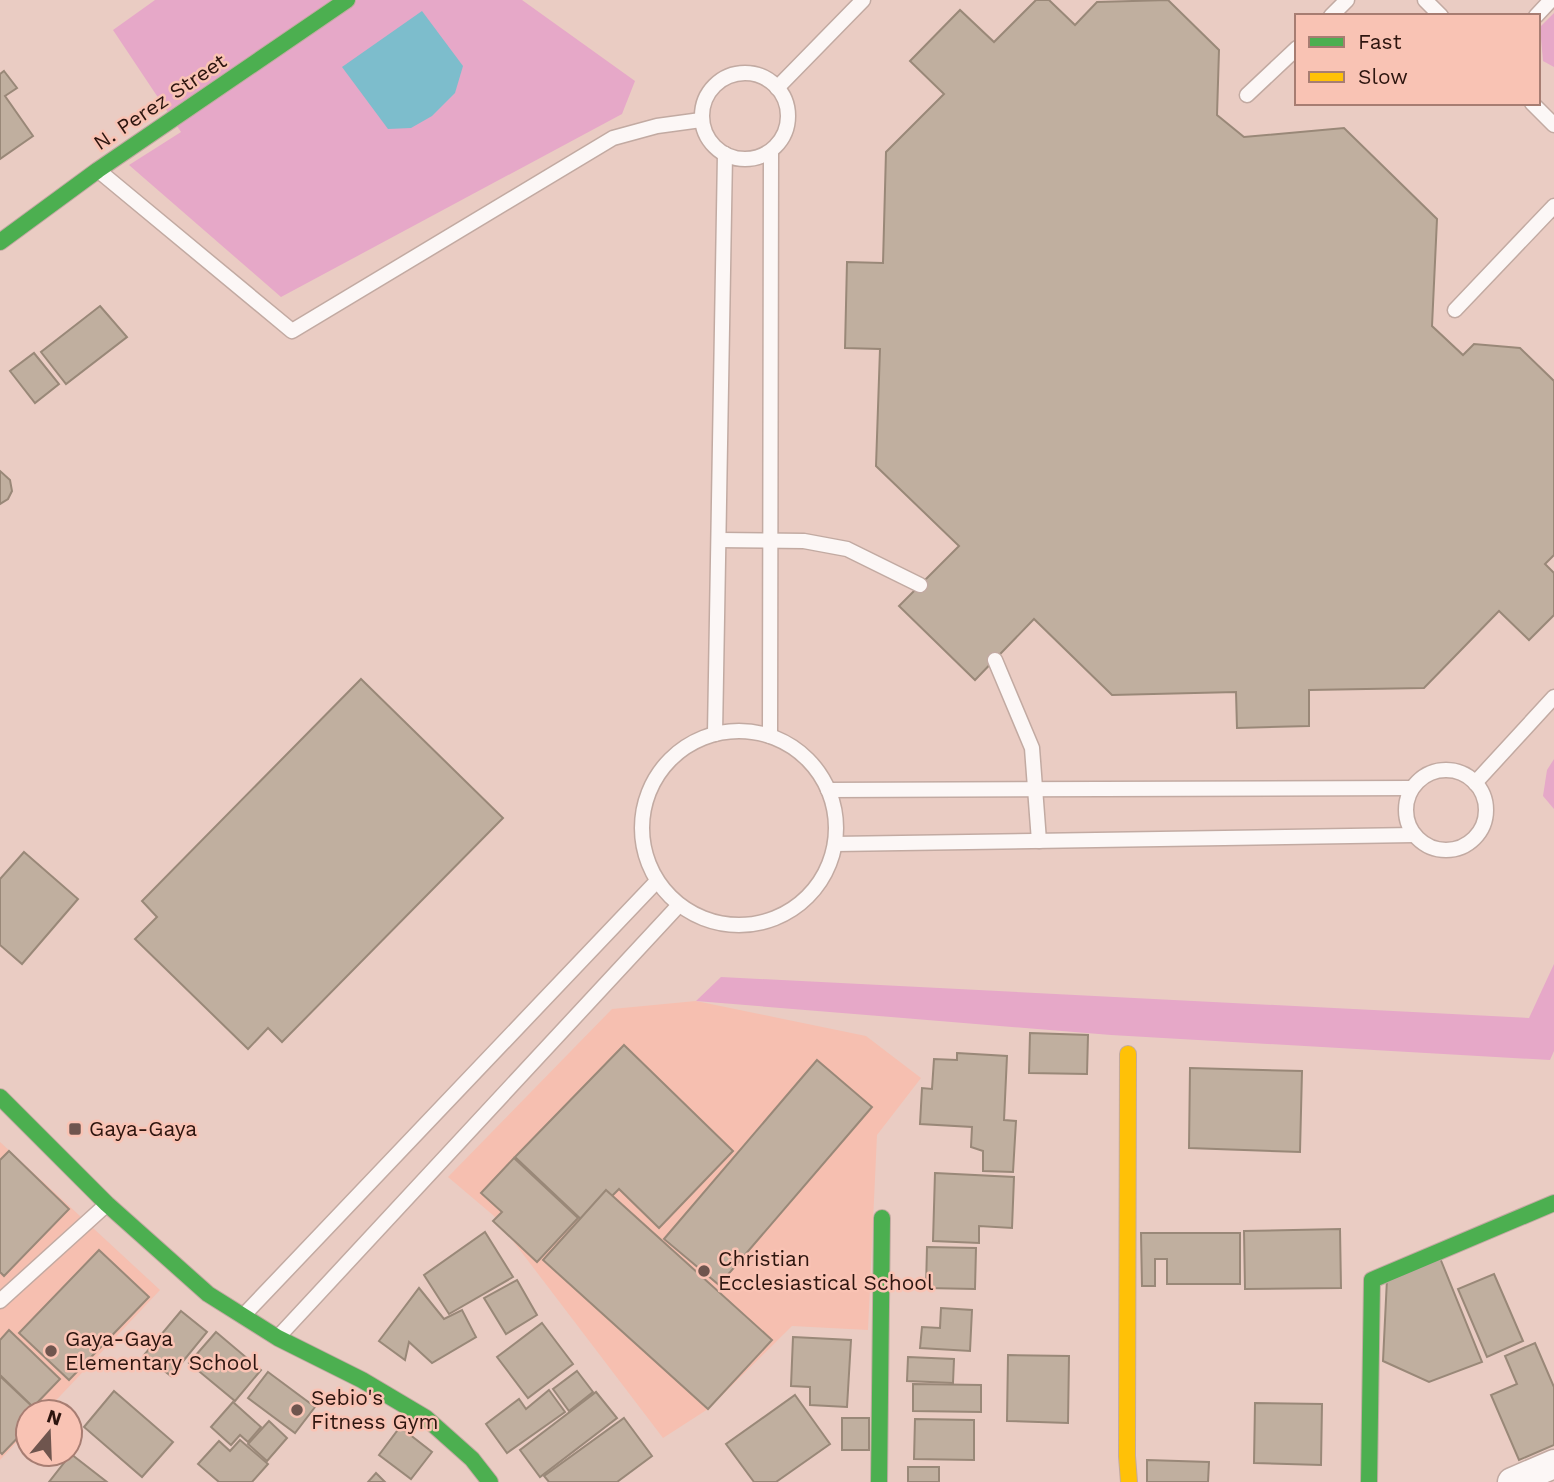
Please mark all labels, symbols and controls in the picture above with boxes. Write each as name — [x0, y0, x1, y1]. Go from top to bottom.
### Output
legend — [1295, 14, 1540, 105]
text: Fast — [1358, 29, 1402, 54]
street label: N. Perez Street — [89, 48, 231, 155]
text: Slow — [1358, 64, 1408, 89]
place label: Gaya-Gaya — [89, 1116, 197, 1141]
marker: Gaya-Gaya — [67, 1121, 83, 1137]
place label: Christian Ecclesiastical School — [718, 1246, 934, 1295]
marker: Christian Ecclesiastical School — [696, 1263, 712, 1279]
place label: Gaya-Gaya Elementary School — [65, 1326, 259, 1375]
marker: Gaya-Gaya Elementary School — [43, 1343, 59, 1359]
place label: Sebio's Fitness Gym — [311, 1385, 439, 1434]
north arrow — [14, 1398, 84, 1468]
marker: Sebio's Fitness Gym — [289, 1402, 305, 1418]
text: N — [44, 1404, 65, 1431]

